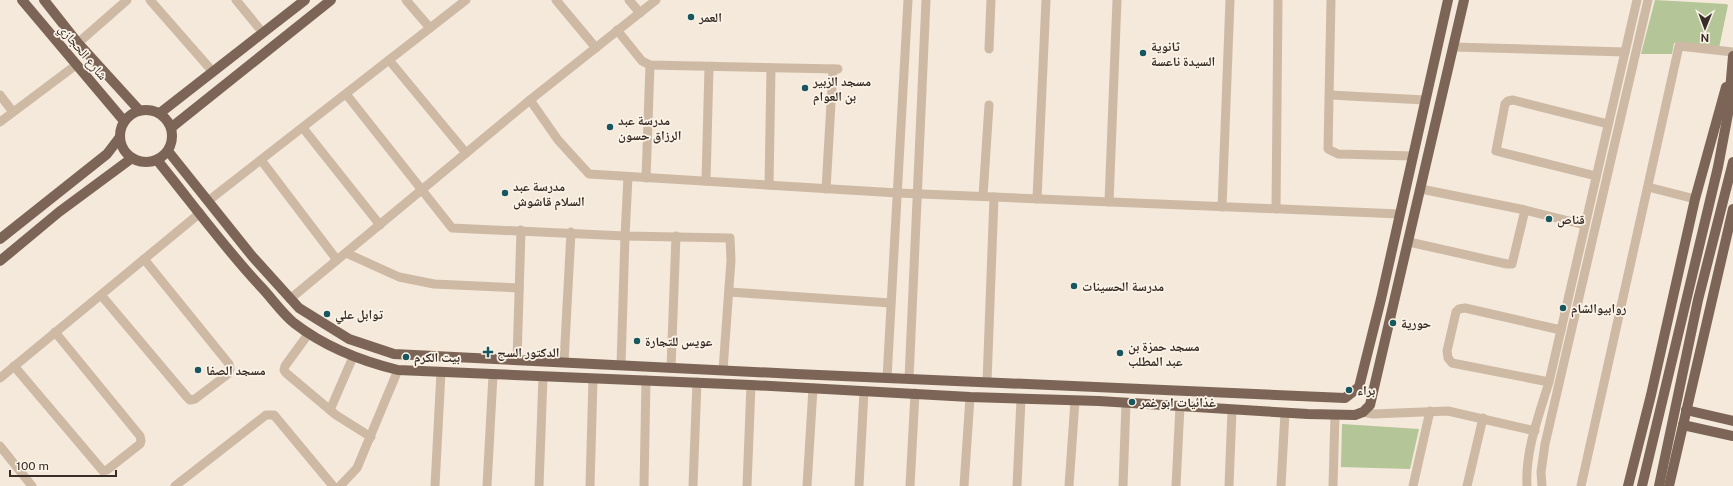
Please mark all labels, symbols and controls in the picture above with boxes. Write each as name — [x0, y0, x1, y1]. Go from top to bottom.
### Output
north arrow — [1685, 8, 1725, 48]
place label: العمر — [698, 10, 722, 25]
marker: العمر — [686, 12, 696, 22]
street label: شارع الحجازي — [53, 21, 110, 85]
text: N — [1700, 32, 1709, 44]
place label: ثانوية السيدة ناعسة — [1151, 39, 1215, 69]
marker: ثانوية السيدة ناعسة — [1138, 48, 1148, 58]
place label: مسجد الزبير بن العوام — [812, 74, 871, 106]
marker: مسجد الزبير بن العوام — [800, 83, 810, 93]
place label: مدرسة عبد الرزاق حسون — [618, 113, 681, 144]
marker: مدرسة عبد الرزاق حسون — [605, 122, 615, 132]
place label: مدرسة عبد السلام قاشوش — [513, 179, 585, 211]
marker: مدرسة عبد السلام قاشوش — [500, 188, 510, 198]
place label: قناص — [1557, 212, 1585, 228]
marker: قناص — [1544, 214, 1554, 224]
place label: مدرسة الحسينات — [1082, 279, 1164, 294]
marker: مدرسة الحسينات — [1069, 281, 1079, 291]
place label: روابيوالشام — [1571, 301, 1627, 318]
marker: روابيوالشام — [1558, 303, 1568, 313]
place label: توابل علي — [335, 307, 383, 325]
marker: توابل علي — [322, 309, 332, 319]
place label: حورية — [1401, 316, 1431, 331]
marker: حورية — [1388, 318, 1398, 328]
place label: عويس للتجارة — [645, 334, 713, 350]
marker: عويس للتجارة — [632, 336, 642, 346]
place label: مسجد حمزة بن عبد المطلب — [1128, 339, 1200, 369]
place label: الدكتور السح — [497, 345, 559, 361]
marker: الدكتور السح — [482, 346, 494, 358]
marker: مسجد حمزة بن عبد المطلب — [1115, 348, 1125, 358]
place label: بيت الكرم — [414, 350, 460, 367]
marker: بيت الكرم — [401, 352, 411, 362]
place label: مسجد الصفا — [206, 363, 266, 378]
marker: مسجد الصفا — [193, 365, 203, 375]
place label: براء — [1357, 383, 1376, 398]
marker: براء — [1344, 385, 1354, 395]
place label: غذائيات ابو غمر — [1139, 395, 1216, 410]
marker: غذائيات ابو غمر — [1127, 397, 1137, 407]
scale bar — [10, 452, 116, 478]
text: 100 m — [16, 459, 49, 473]

